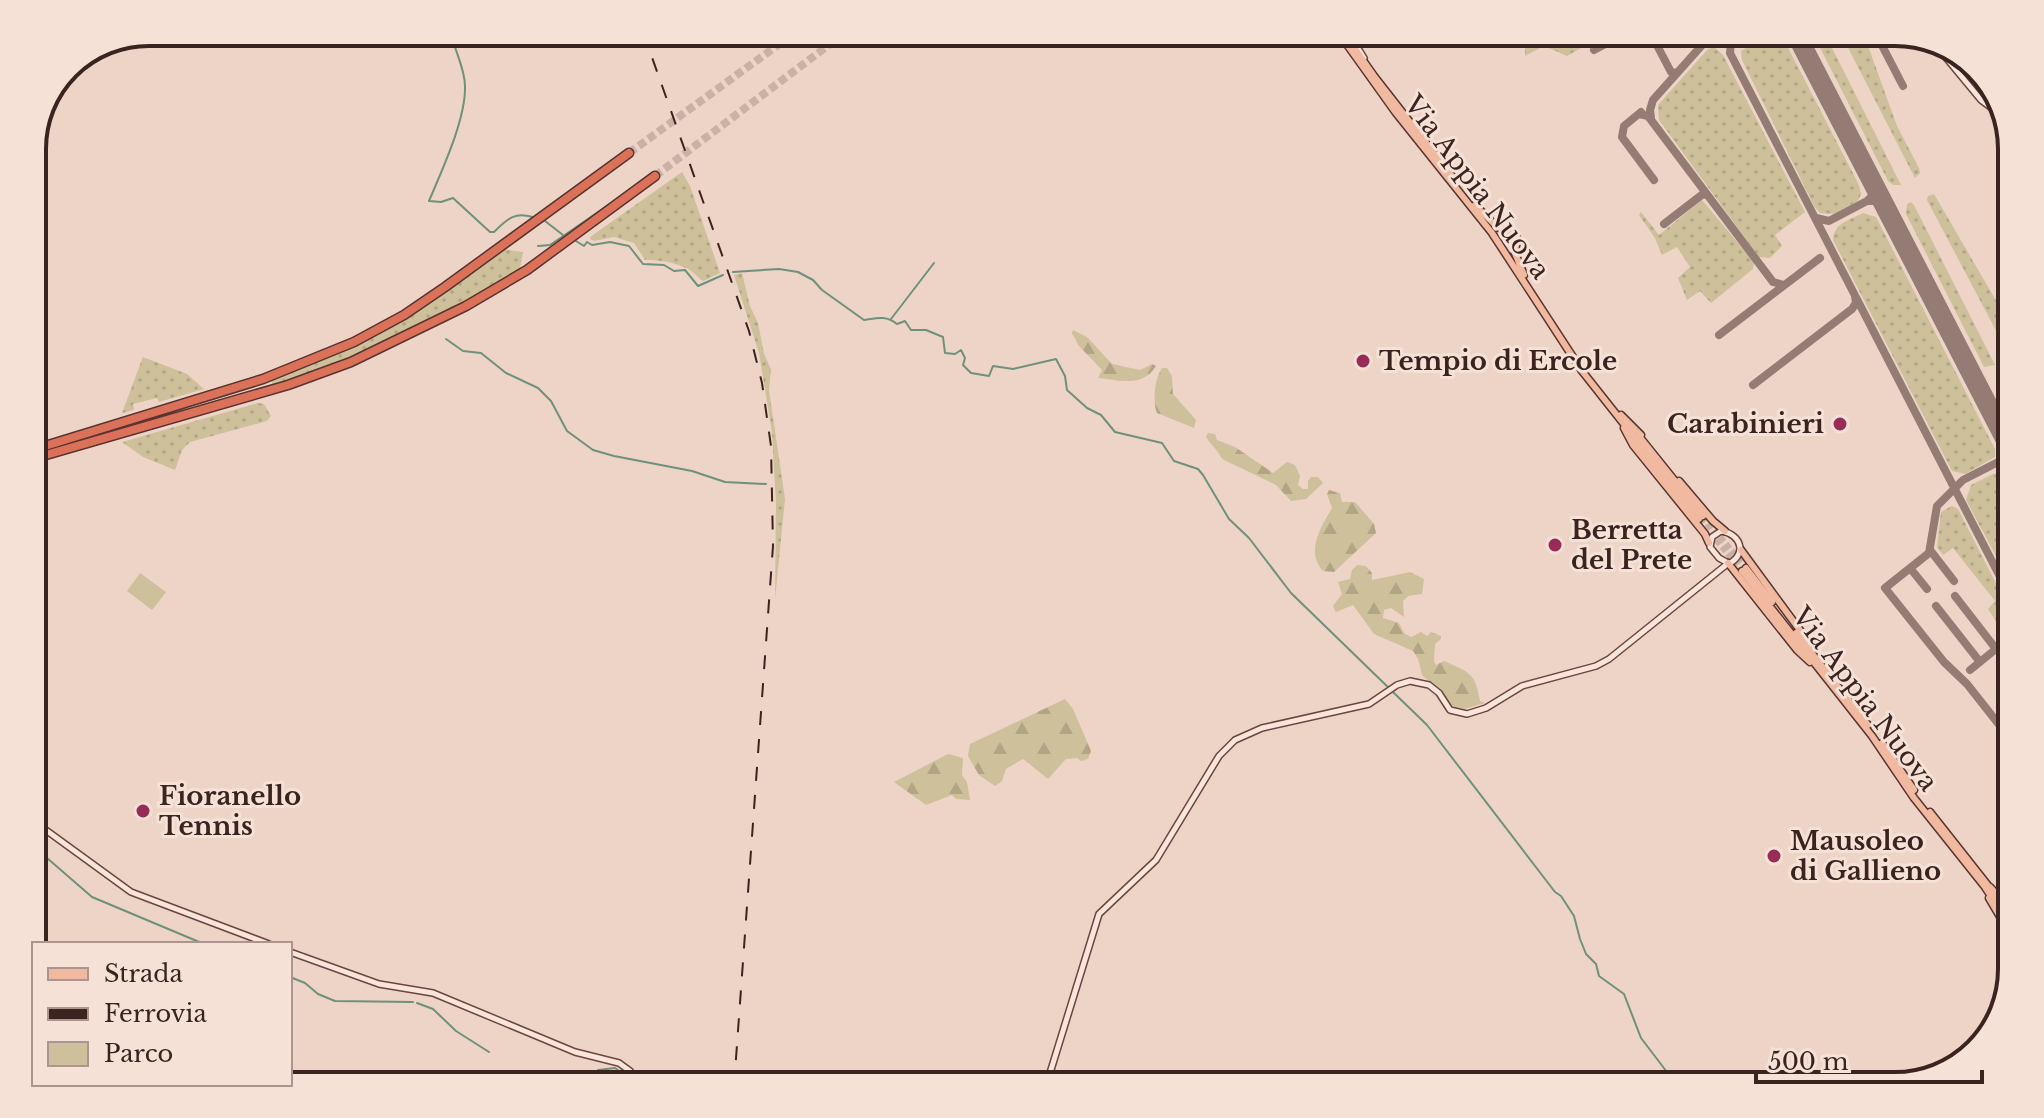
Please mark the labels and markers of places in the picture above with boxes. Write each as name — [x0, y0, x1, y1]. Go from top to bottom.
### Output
place label: Tempio di Ercole — [1379, 345, 1617, 377]
marker: Tempio di Ercole — [1354, 352, 1372, 370]
place label: Carabinieri — [1667, 408, 1824, 440]
marker: Carabinieri — [1831, 415, 1849, 433]
place label: Berretta del Prete — [1571, 514, 1692, 576]
marker: Berretta del Prete — [1546, 536, 1564, 554]
place label: Fioranello Tennis — [159, 780, 301, 842]
marker: Fioranello Tennis — [134, 802, 152, 820]
place label: Mausoleo di Gallieno — [1790, 825, 1941, 887]
marker: Mausoleo di Gallieno — [1765, 847, 1783, 865]

